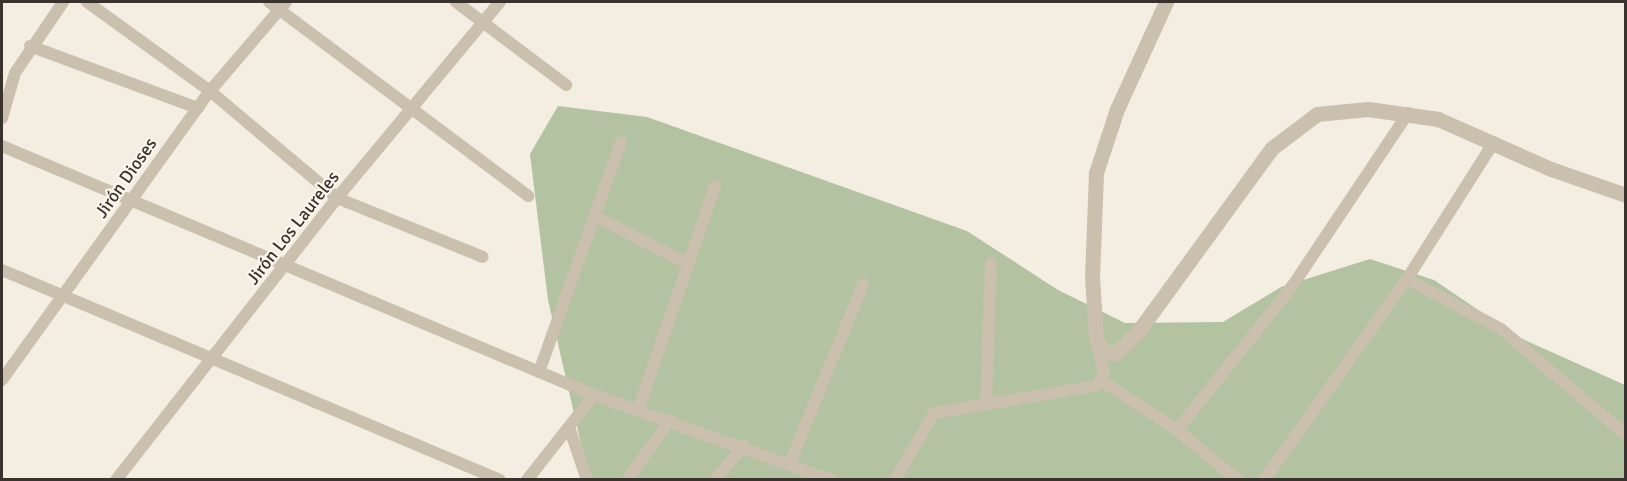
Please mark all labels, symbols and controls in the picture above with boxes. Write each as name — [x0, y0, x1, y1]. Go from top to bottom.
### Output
street label: Jirón Dioses — [90, 134, 162, 222]
street label: Jirón Los Laureles — [242, 167, 344, 289]

